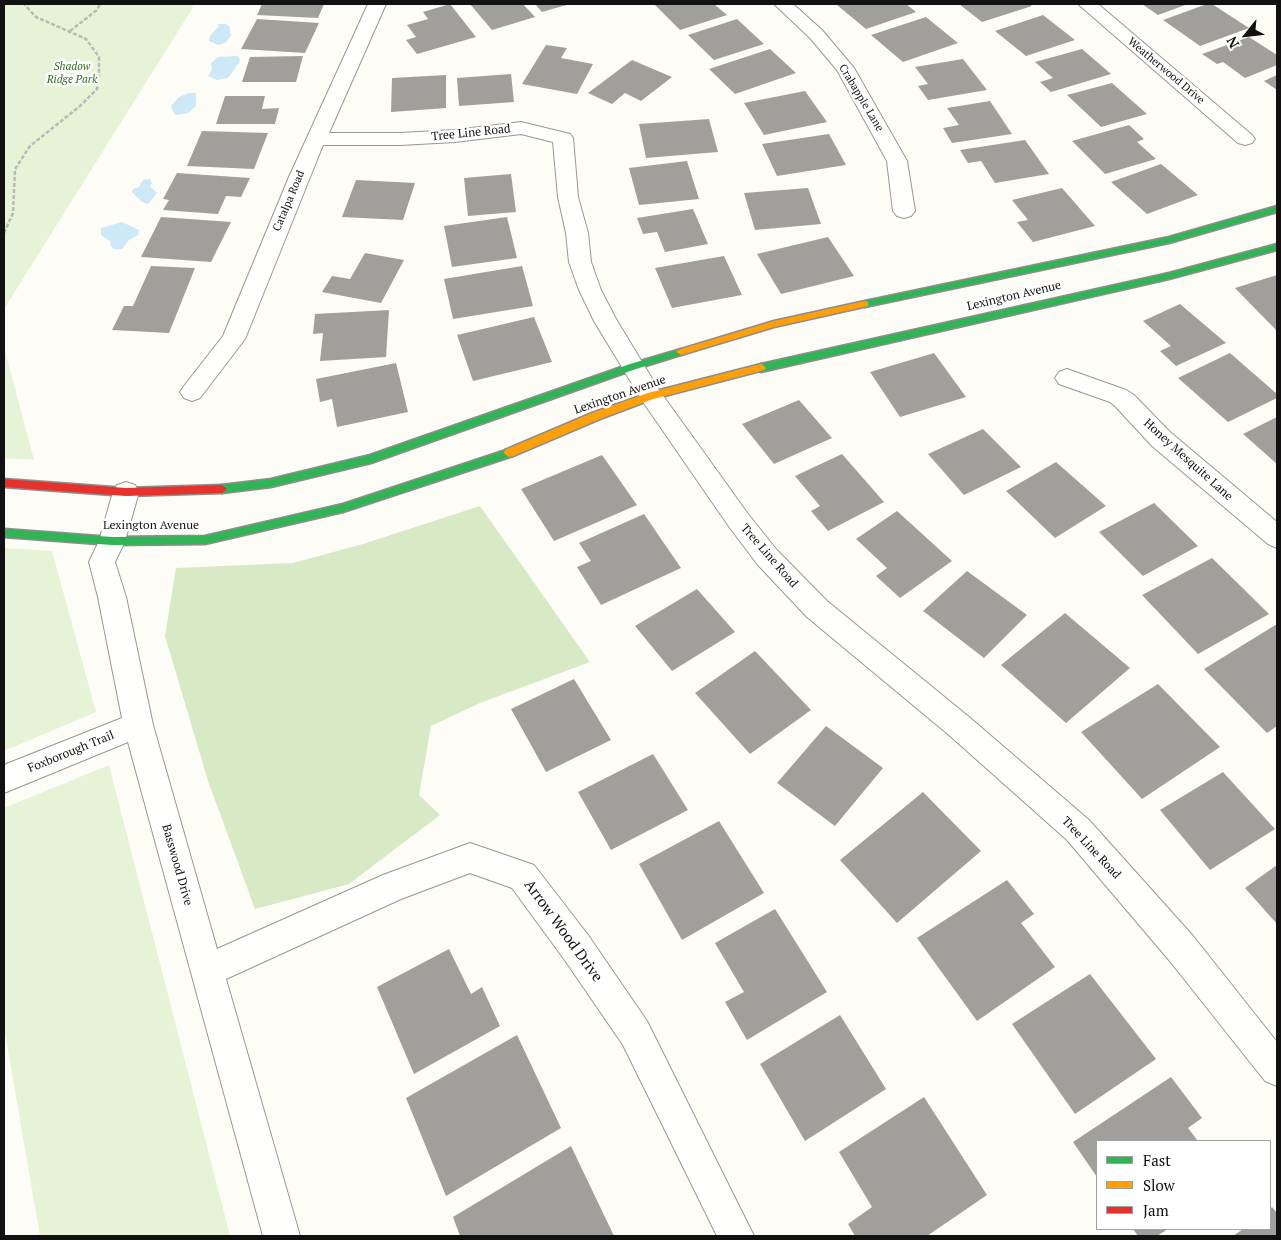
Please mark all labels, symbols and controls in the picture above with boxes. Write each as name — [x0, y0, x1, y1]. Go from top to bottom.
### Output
north arrow — [1221, 10, 1271, 60]
text: N — [1222, 33, 1243, 52]
street label: Weatherwood Drive — [1125, 35, 1207, 107]
park label: Shadow Ridge Park — [47, 60, 97, 86]
street label: Crabapple Lane — [836, 62, 886, 134]
street label: Tree Line Road — [431, 122, 511, 144]
street label: Catalpa Road — [270, 169, 308, 233]
street label: Lexington Avenue — [966, 278, 1062, 314]
street label: Lexington Avenue — [572, 373, 668, 417]
street label: Honey Mesquite Lane — [1140, 416, 1236, 504]
street label: Lexington Avenue — [103, 519, 199, 533]
street label: Tree Line Road — [737, 521, 801, 591]
street label: Foxborough Trail — [26, 728, 116, 776]
street label: Tree Line Road — [1059, 814, 1123, 882]
street label: Basswood Drive — [159, 823, 195, 907]
street label: Arrow Wood Drive — [520, 876, 606, 986]
legend — [1096, 1140, 1271, 1230]
text: Fast — [1143, 1150, 1171, 1170]
text: Slow — [1143, 1175, 1175, 1195]
text: Jam — [1143, 1200, 1169, 1220]

